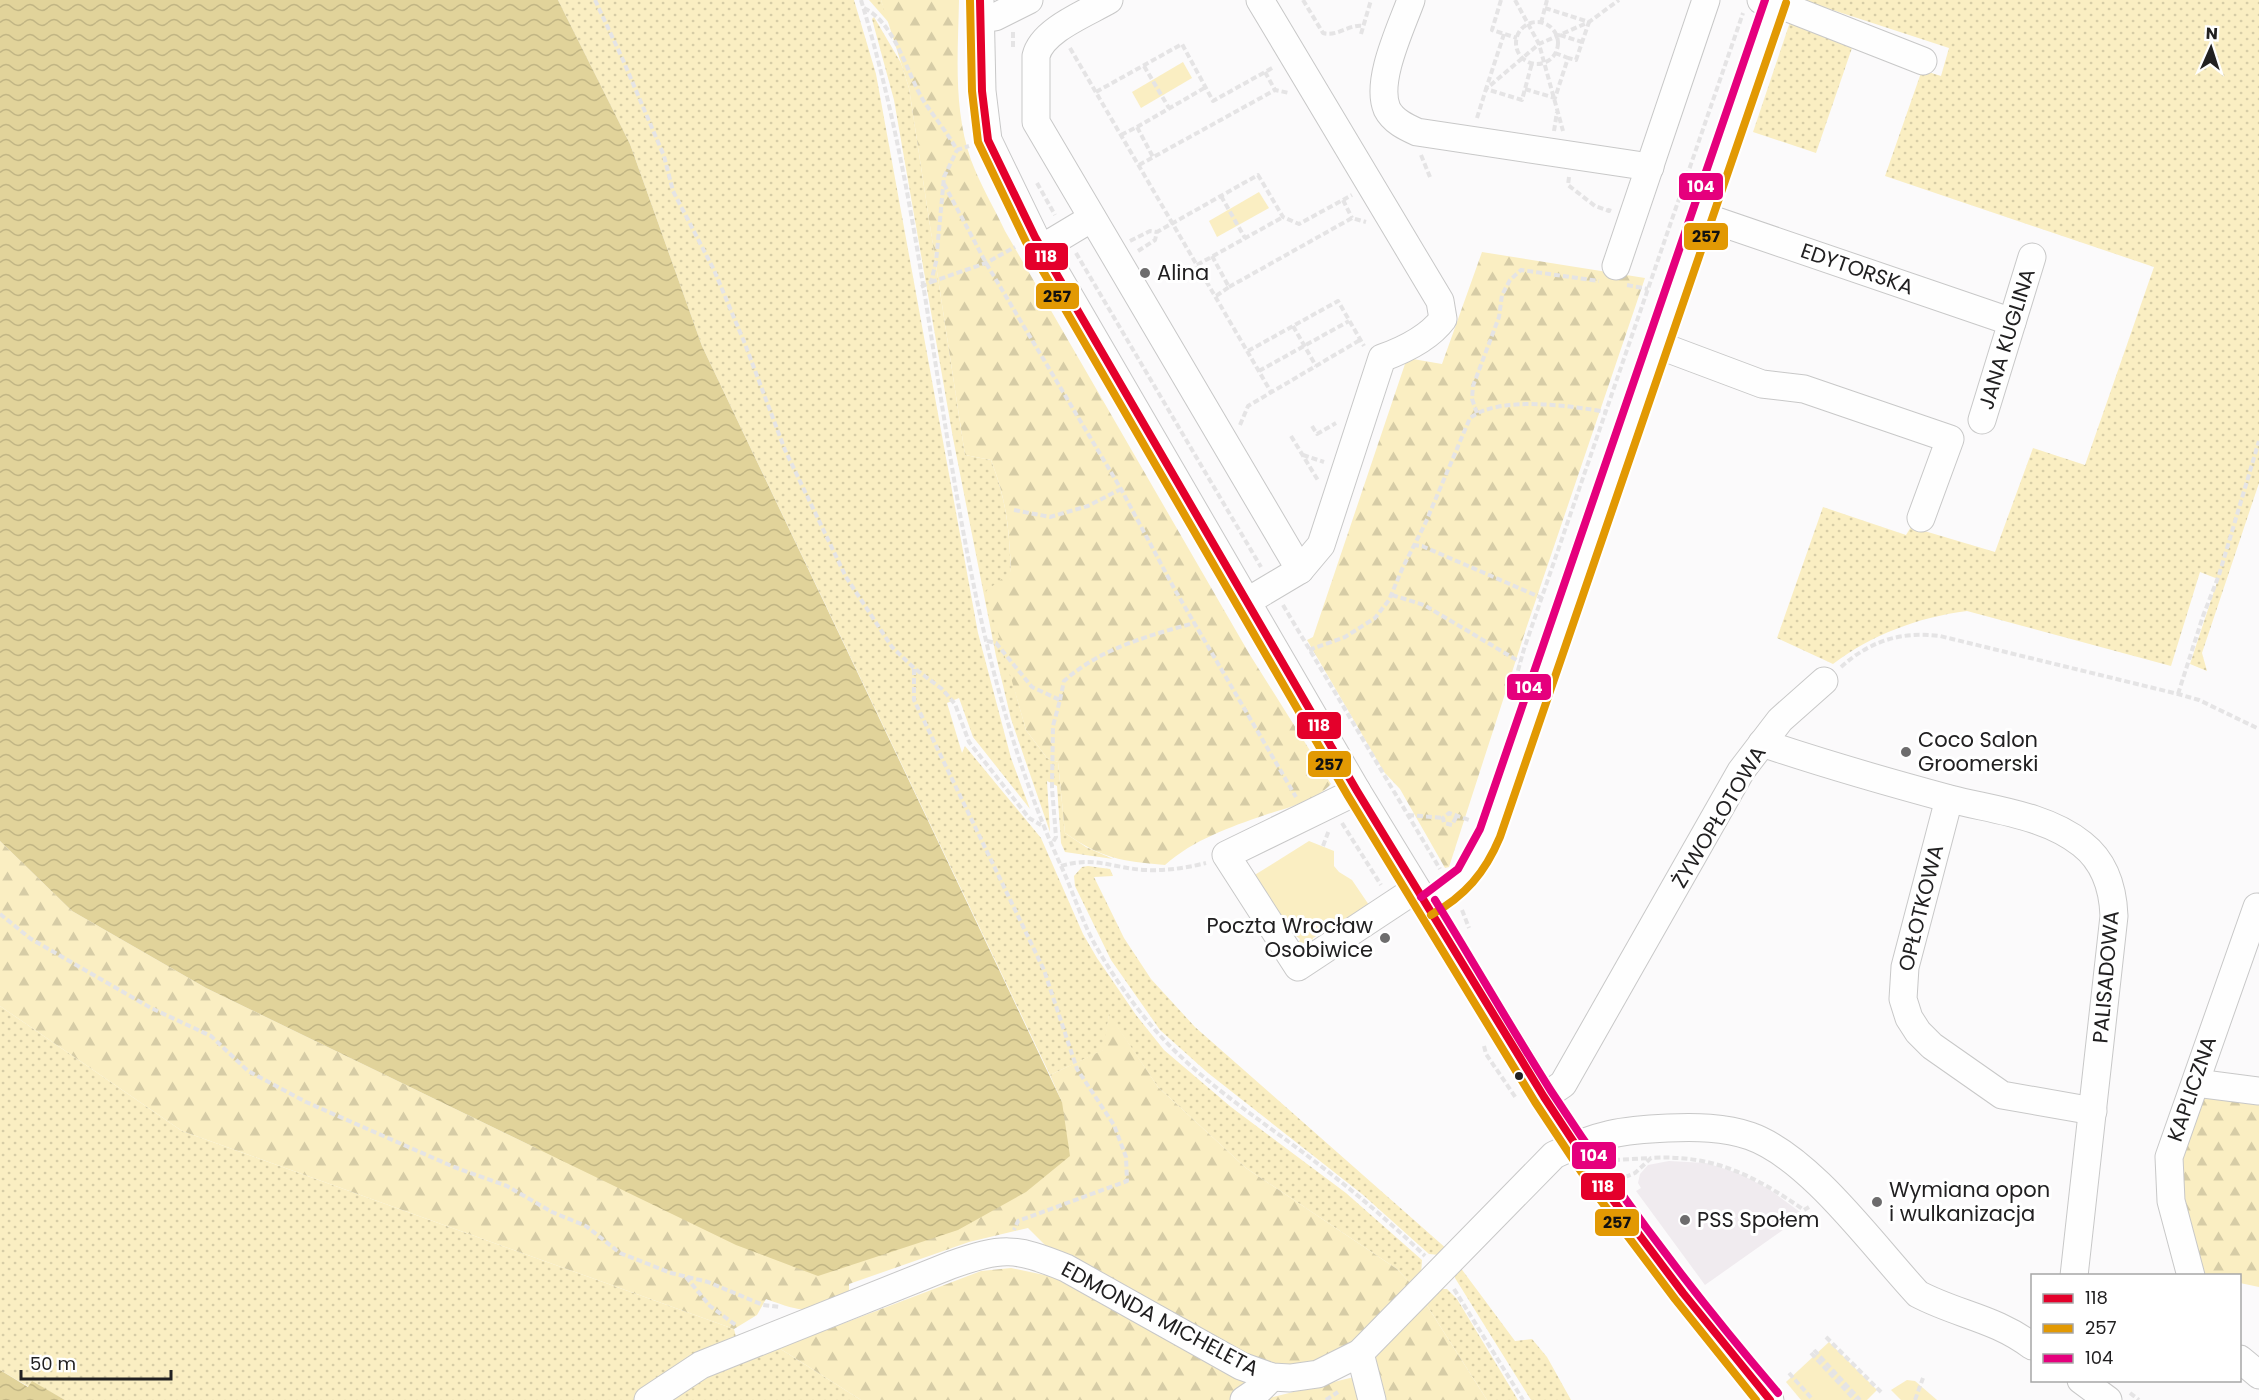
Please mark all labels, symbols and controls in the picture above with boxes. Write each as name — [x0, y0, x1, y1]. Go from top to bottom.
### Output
north arrow — [2181, 18, 2241, 78]
text: N — [2205, 22, 2218, 45]
line badge: 104 — [1678, 172, 1724, 201]
text: 104 — [1687, 175, 1715, 198]
line badge: 257 — [1683, 222, 1729, 251]
text: 257 — [1692, 225, 1720, 248]
street label: EDYTORSKA — [1797, 236, 1917, 301]
line badge: 118 — [1024, 242, 1069, 271]
text: 118 — [1035, 245, 1057, 268]
place label: Alina — [1157, 258, 1209, 287]
street label: JANA KUGLINA — [1971, 265, 2042, 413]
marker: Alina — [1138, 266, 1152, 280]
line badge: 257 — [1035, 282, 1080, 310]
text: 257 — [1043, 285, 1071, 308]
line badge: 104 — [1506, 673, 1552, 701]
text: 104 — [1515, 676, 1543, 699]
line badge: 118 — [1296, 711, 1342, 740]
text: 118 — [1308, 714, 1330, 737]
place label: Coco Salon Groomerski — [1918, 725, 2038, 778]
street label: ŻYWOPŁOTOWA — [1665, 740, 1772, 893]
marker: Coco Salon Groomerski — [1899, 745, 1913, 759]
line badge: 257 — [1307, 750, 1352, 778]
text: 257 — [1315, 753, 1343, 776]
street label: OPŁOTKOWA — [1891, 842, 1950, 974]
street label: PALISADOWA — [2085, 909, 2126, 1044]
place label: Poczta Wrocław Osobiwice — [1206, 911, 1373, 964]
marker: Poczta Wrocław Osobiwice — [1378, 931, 1392, 945]
street label: KAPLICZNA — [2160, 1032, 2223, 1145]
unlabelled marker — [1513, 1070, 1525, 1082]
line badge: 104 — [1571, 1141, 1617, 1170]
text: 104 — [1580, 1144, 1608, 1167]
line badge: 118 — [1580, 1172, 1626, 1201]
text: 118 — [1592, 1175, 1614, 1198]
place label: Wymiana opon i wulkanizacja — [1889, 1175, 2050, 1228]
marker: Wymiana opon i wulkanizacja — [1870, 1195, 1884, 1209]
place label: PSS Społem — [1697, 1205, 1819, 1234]
line badge: 257 — [1594, 1208, 1640, 1237]
text: 257 — [1603, 1211, 1631, 1234]
marker: PSS Społem — [1678, 1213, 1692, 1227]
street label: EDMONDA MICHELETA — [1056, 1254, 1264, 1383]
legend — [2031, 1274, 2241, 1382]
text: 118 — [2085, 1285, 2108, 1310]
text: 257 — [2085, 1315, 2117, 1340]
scale bar — [21, 1343, 171, 1381]
text: 104 — [2085, 1345, 2113, 1370]
text: 50 m — [30, 1351, 76, 1376]

